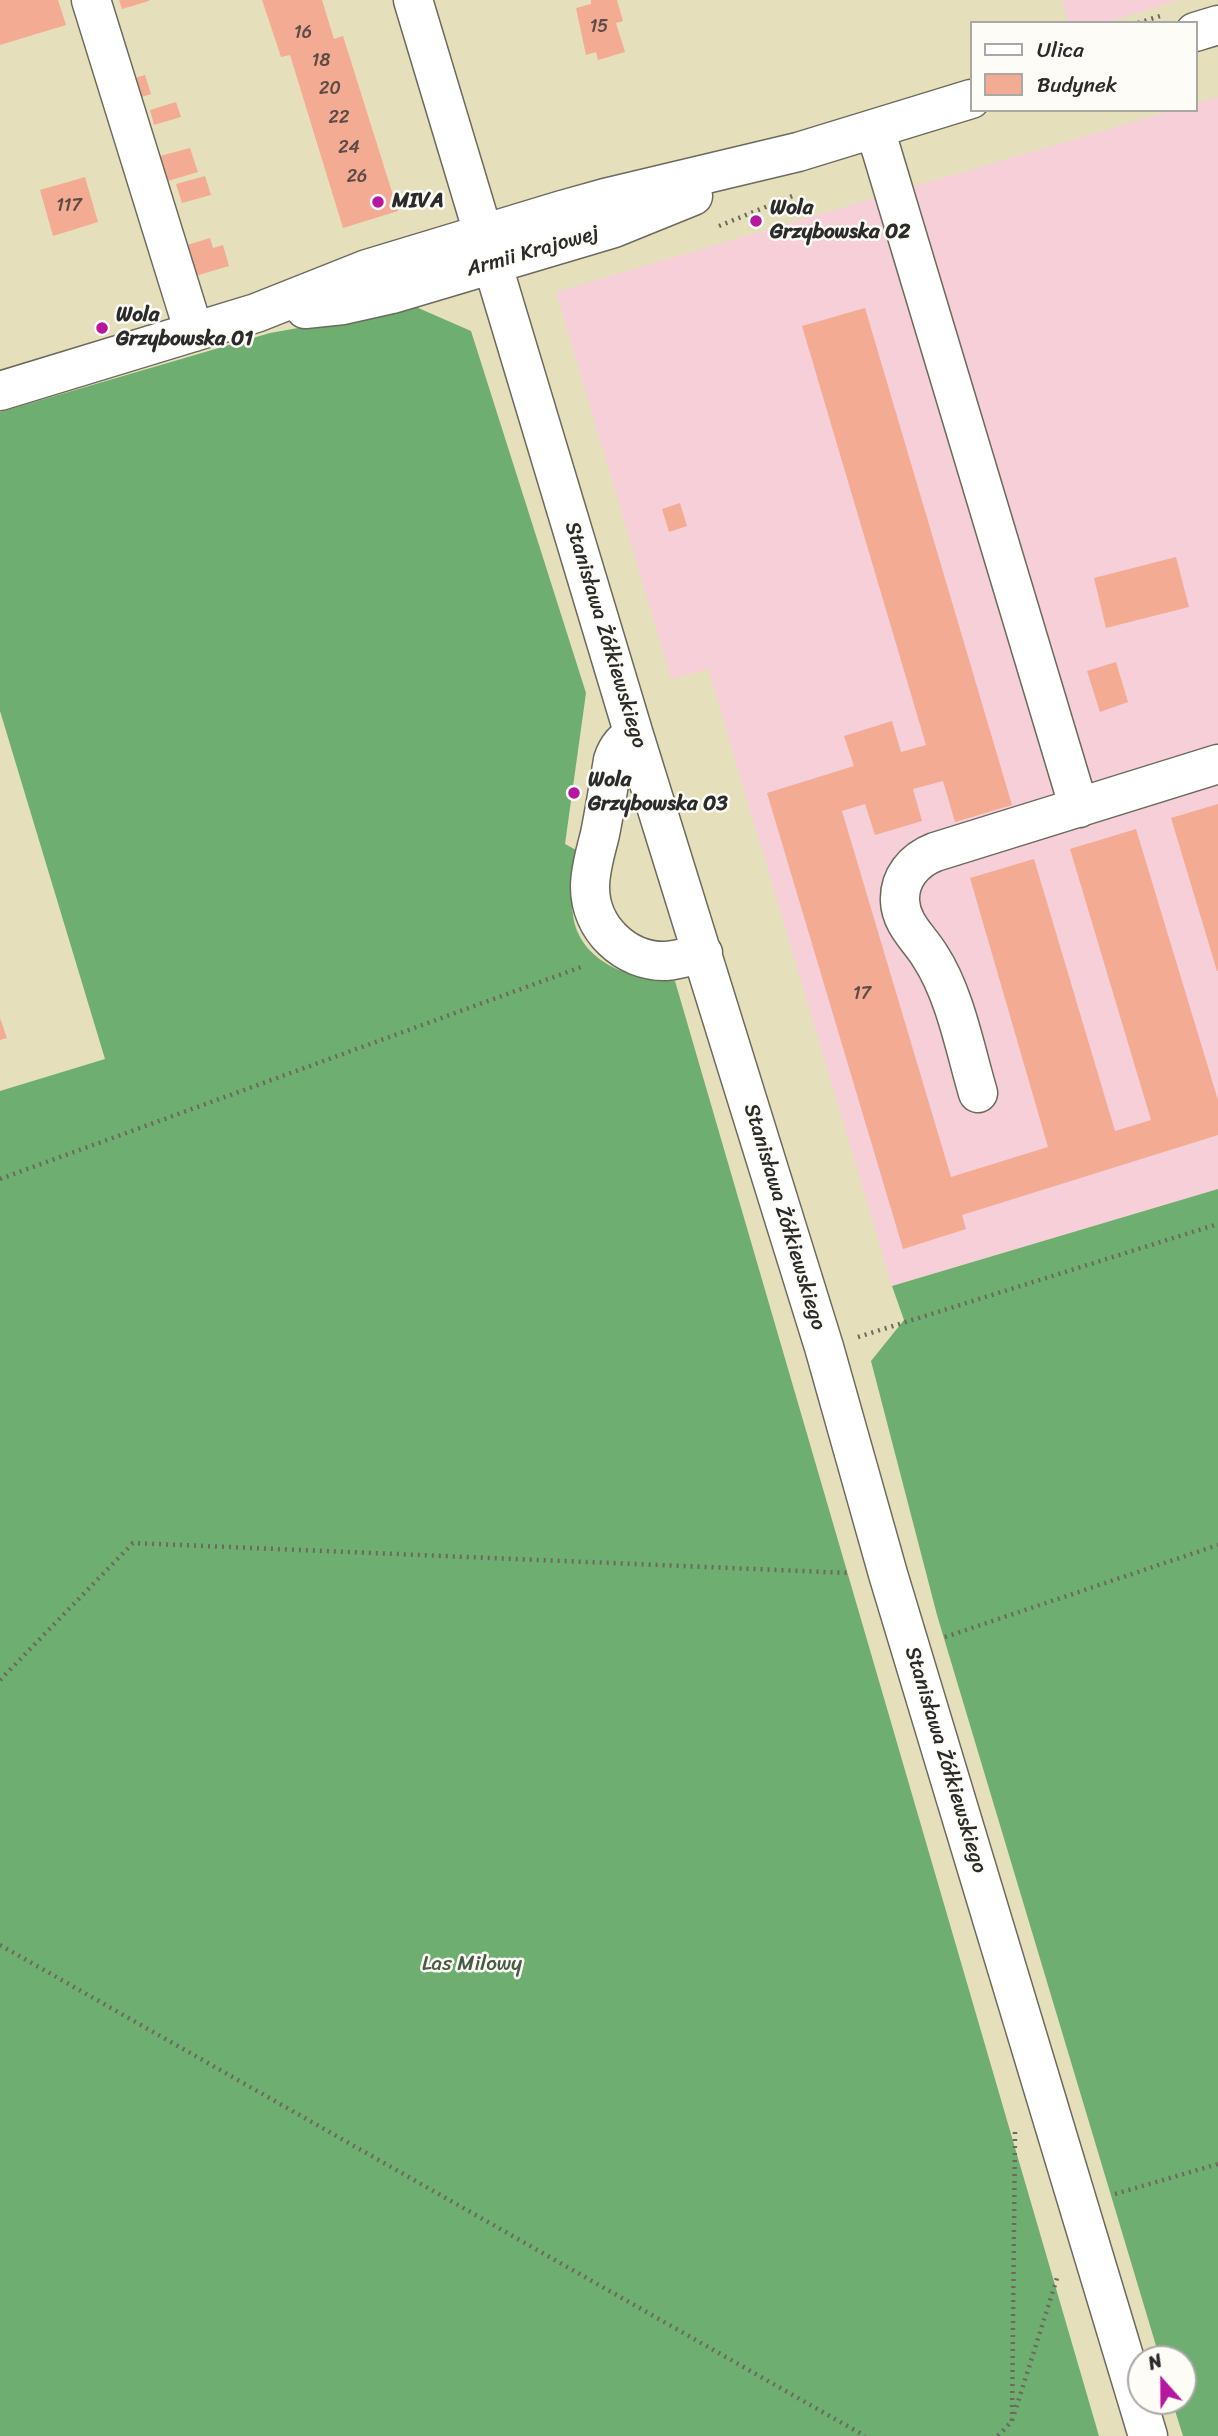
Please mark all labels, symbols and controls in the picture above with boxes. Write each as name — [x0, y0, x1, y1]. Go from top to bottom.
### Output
house number: 15 — [590, 16, 608, 38]
legend — [970, 21, 1197, 112]
house number: 16 — [294, 22, 312, 44]
text: Ulica — [1037, 31, 1084, 69]
house number: 18 — [312, 50, 330, 72]
text: Budynek — [1037, 66, 1117, 104]
house number: 20 — [319, 78, 341, 100]
house number: 22 — [329, 107, 349, 129]
house number: 24 — [338, 137, 360, 159]
house number: 26 — [347, 166, 367, 188]
place label: MIVA — [392, 189, 444, 215]
marker: MIVA — [370, 194, 386, 210]
house number: 117 — [56, 195, 82, 217]
place label: Wola Grzybowska 02 — [770, 196, 910, 246]
marker: Wola Grzybowska 02 — [748, 213, 764, 229]
street label: Armii Krajowej — [464, 221, 602, 283]
place label: Wola Grzybowska 01 — [116, 303, 253, 353]
marker: Wola Grzybowska 01 — [94, 320, 110, 336]
street label: Stanisława Żółkiewskiego — [559, 519, 651, 751]
place label: Wola Grzybowska 03 — [588, 768, 728, 818]
marker: Wola Grzybowska 03 — [566, 785, 582, 801]
house number: 17 — [853, 983, 871, 1005]
street label: Stanisława Żółkiewskiego — [738, 1101, 830, 1333]
street label: Stanisława Żółkiewskiego — [899, 1644, 991, 1876]
park label: Las Milowy — [422, 1952, 522, 1978]
text: N — [1143, 2344, 1167, 2380]
north arrow — [1127, 2345, 1197, 2415]

